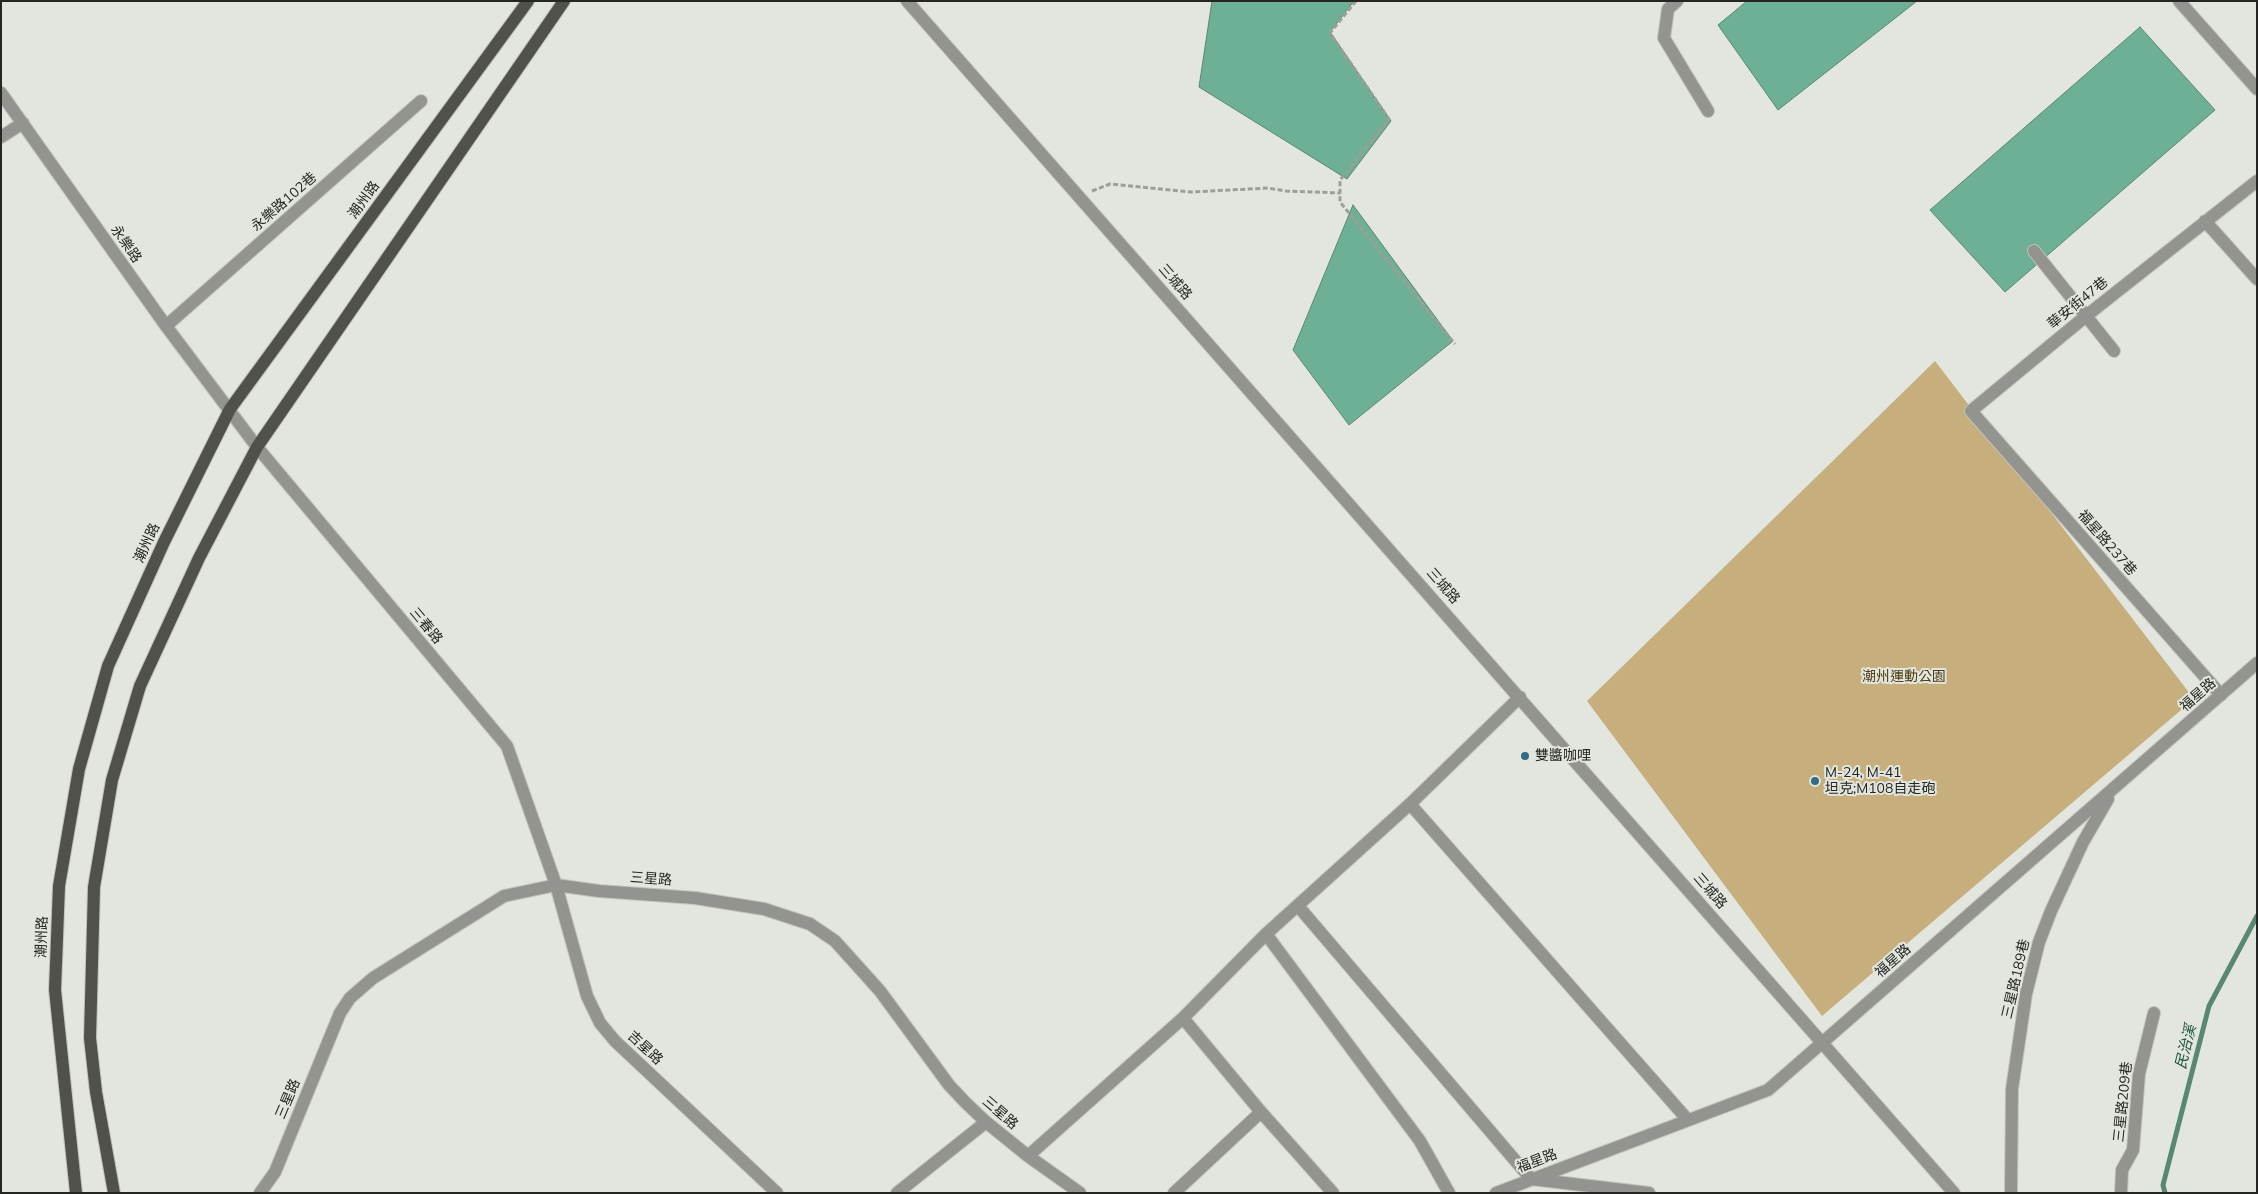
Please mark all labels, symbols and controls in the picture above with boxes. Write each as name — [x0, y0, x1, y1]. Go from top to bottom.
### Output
street label: 永樂路102巷 — [248, 169, 320, 235]
street label: 潮州路 — [345, 178, 383, 222]
street label: 永樂路 — [107, 222, 145, 266]
street label: 三城路 — [1155, 261, 1195, 303]
street label: 華安街47巷 — [2044, 274, 2112, 332]
street label: 福星路237巷 — [2074, 507, 2140, 579]
street label: 潮州路 — [131, 520, 163, 566]
street label: 三城路 — [1423, 565, 1463, 607]
street label: 三春路 — [406, 605, 446, 647]
park label: 潮州運動公園 — [1862, 669, 1946, 685]
street label: 福星路 — [2177, 675, 2219, 715]
place label: 雙醬咖哩 — [1535, 748, 1591, 764]
marker: 雙醬咖哩 — [1519, 750, 1531, 762]
place label: M-24, M-41 坦克;M108自走砲 — [1825, 765, 1935, 798]
marker: M-24, M-41 坦克;M108自走砲 — [1809, 775, 1821, 787]
street label: 三星路 — [629, 869, 673, 889]
street label: 三城路 — [1690, 870, 1730, 912]
street label: 潮州路 — [33, 916, 51, 958]
street label: 三星路189巷 — [1999, 938, 2033, 1020]
street label: 福星路 — [1872, 941, 1914, 981]
water label: 民治溪 — [2172, 1023, 2200, 1071]
street label: 吉星路 — [624, 1028, 666, 1068]
street label: 三星路209巷 — [2110, 1061, 2136, 1143]
street label: 三星路 — [272, 1076, 304, 1122]
street label: 三星路 — [979, 1093, 1021, 1133]
street label: 福星路 — [1514, 1146, 1560, 1176]

